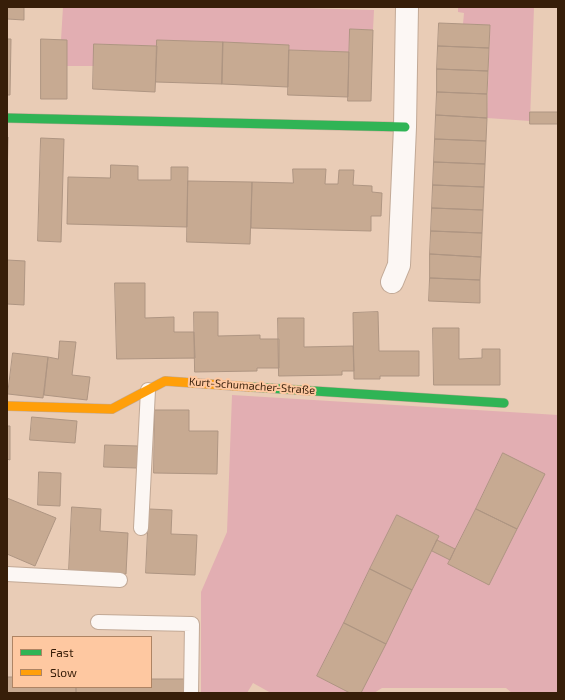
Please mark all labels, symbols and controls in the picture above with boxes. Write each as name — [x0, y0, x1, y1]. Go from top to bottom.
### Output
street label: Kurt-Schumacher-Straße — [188, 375, 316, 397]
legend — [12, 636, 152, 688]
text: Fast — [50, 645, 73, 659]
text: Slow — [50, 665, 77, 679]

